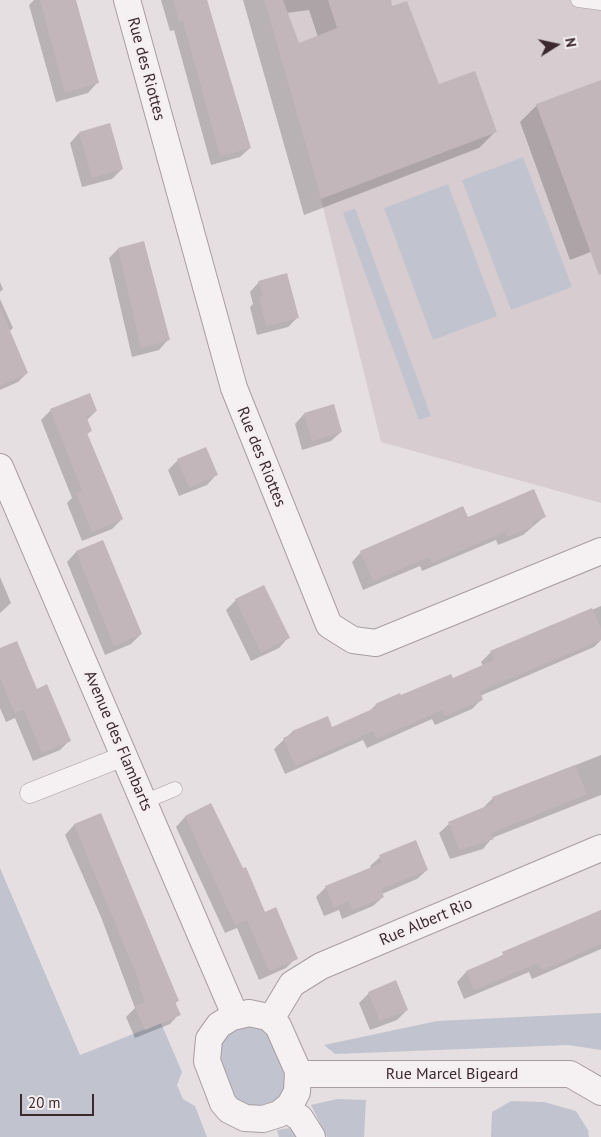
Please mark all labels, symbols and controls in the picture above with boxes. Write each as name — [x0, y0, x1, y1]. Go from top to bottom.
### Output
street label: Rue des Riottes — [123, 15, 169, 123]
north arrow — [531, 20, 581, 70]
text: N — [561, 36, 580, 48]
street label: Rue des Riottes — [232, 404, 290, 510]
street label: Avenue des Flambarts — [80, 668, 156, 814]
street label: Rue Albert Rio — [377, 894, 475, 950]
street label: Rue Marcel Bigeard — [386, 1064, 518, 1084]
scale bar — [22, 1084, 96, 1116]
text: 20 m — [28, 1093, 61, 1112]

